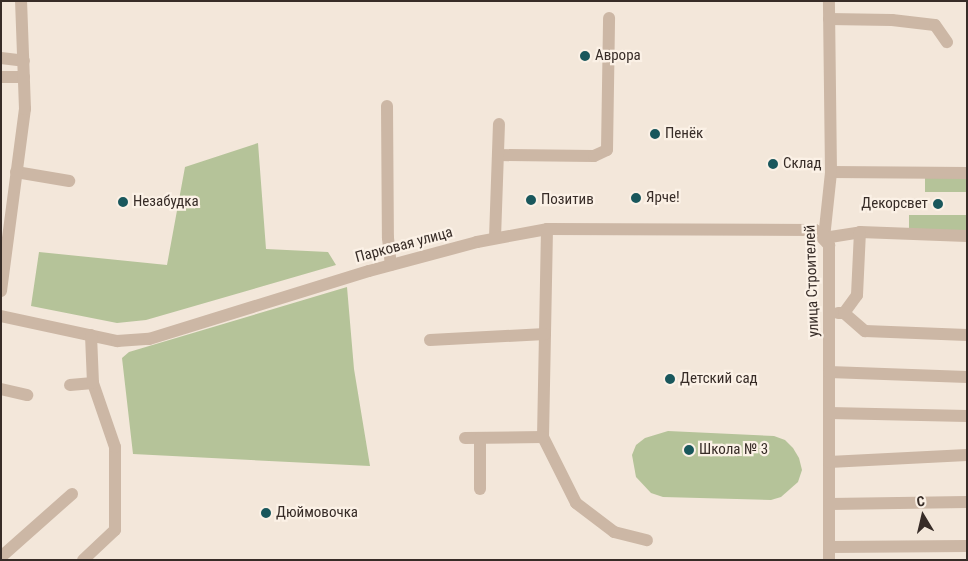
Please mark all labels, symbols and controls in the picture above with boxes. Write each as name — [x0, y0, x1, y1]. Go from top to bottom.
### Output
place label: Аврора — [595, 47, 641, 65]
marker: Аврора — [579, 50, 591, 62]
place label: Пенёк — [665, 125, 703, 143]
marker: Пенёк — [649, 128, 661, 140]
place label: Склад — [783, 155, 822, 173]
marker: Склад — [767, 158, 779, 170]
place label: Ярче! — [646, 189, 680, 207]
place label: Позитив — [541, 191, 594, 209]
marker: Ярче! — [630, 192, 642, 204]
place label: Незабудка — [133, 193, 199, 211]
marker: Позитив — [525, 194, 537, 206]
place label: Декорсвет — [861, 195, 928, 213]
marker: Незабудка — [117, 196, 129, 208]
marker: Декорсвет — [932, 198, 944, 210]
street label: Парковая улица — [353, 223, 455, 267]
street label: улица Строителей — [801, 225, 823, 337]
place label: Детский сад — [680, 370, 758, 388]
marker: Детский сад — [664, 373, 676, 385]
place label: Школа № 3 — [699, 441, 768, 459]
marker: Школа № 3 — [683, 444, 695, 456]
north arrow — [898, 491, 948, 541]
text: С — [915, 493, 926, 510]
place label: Дюймовочка — [276, 504, 358, 522]
marker: Дюймовочка — [260, 507, 272, 519]

